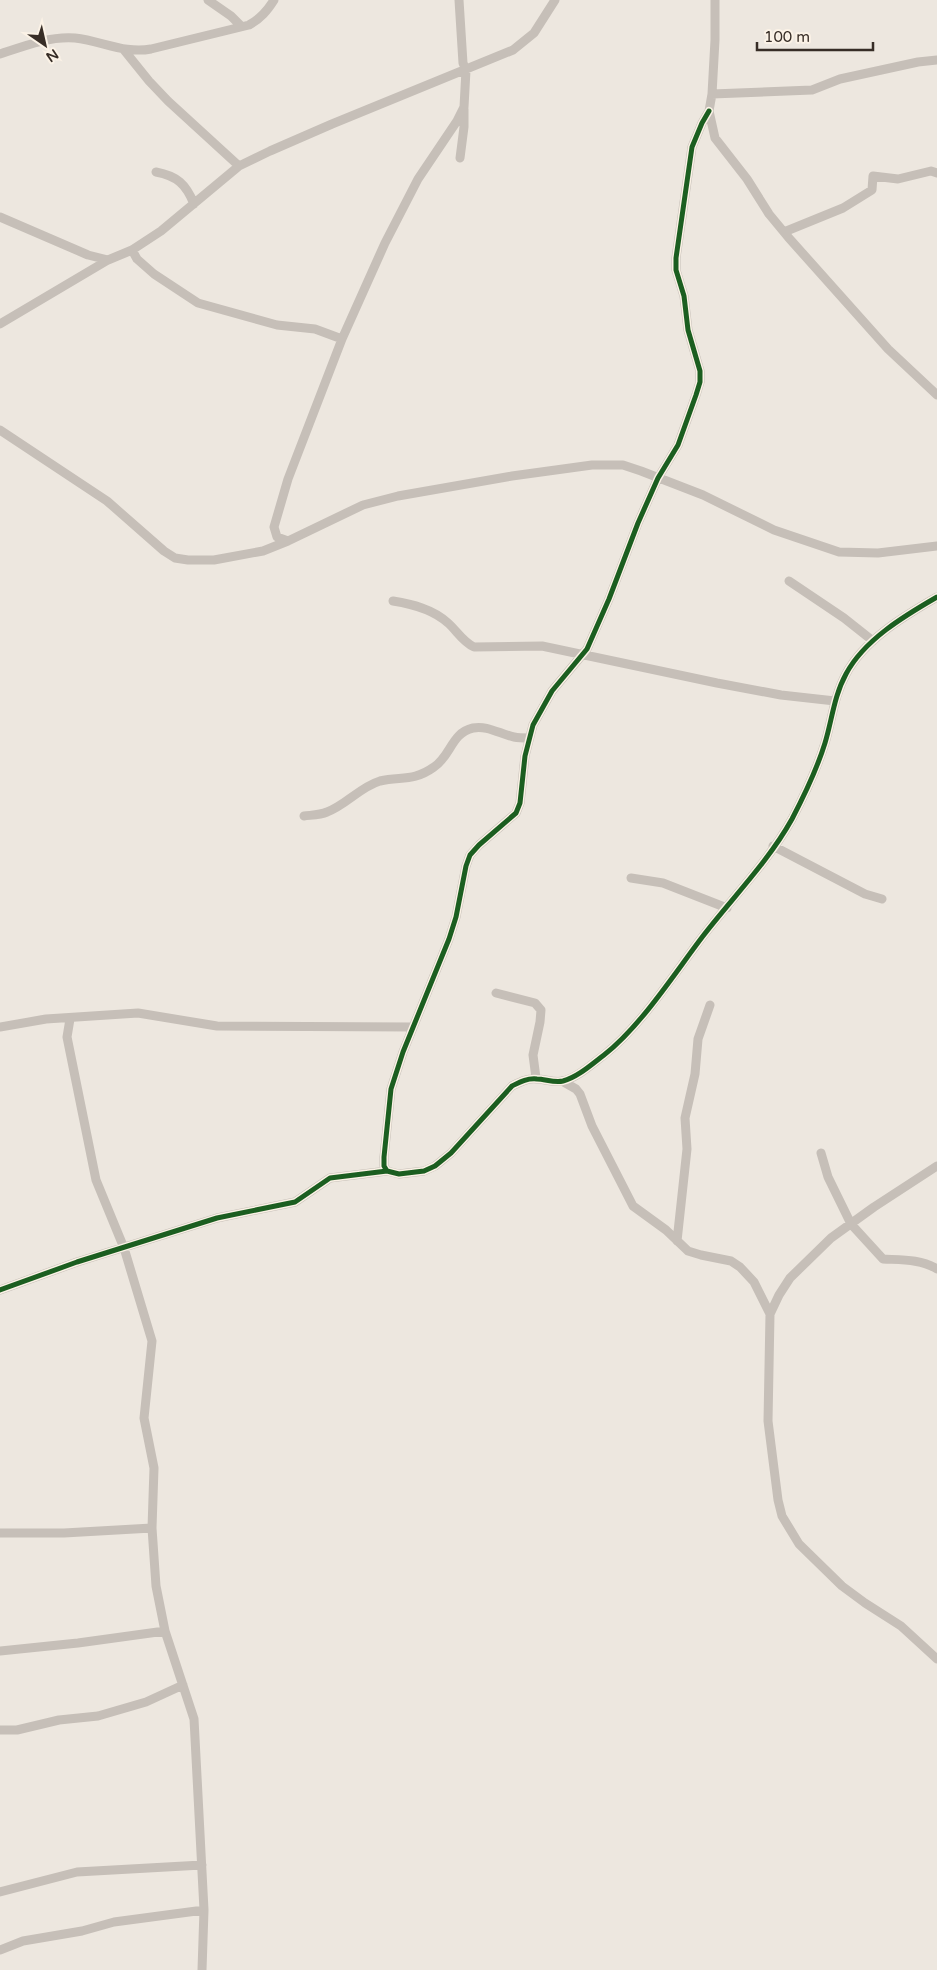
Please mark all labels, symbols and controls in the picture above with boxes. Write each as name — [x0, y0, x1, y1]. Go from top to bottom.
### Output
north arrow — [20, 20, 70, 70]
scale bar — [757, 20, 873, 52]
text: 100 m — [764, 28, 810, 46]
text: N — [43, 45, 61, 66]

